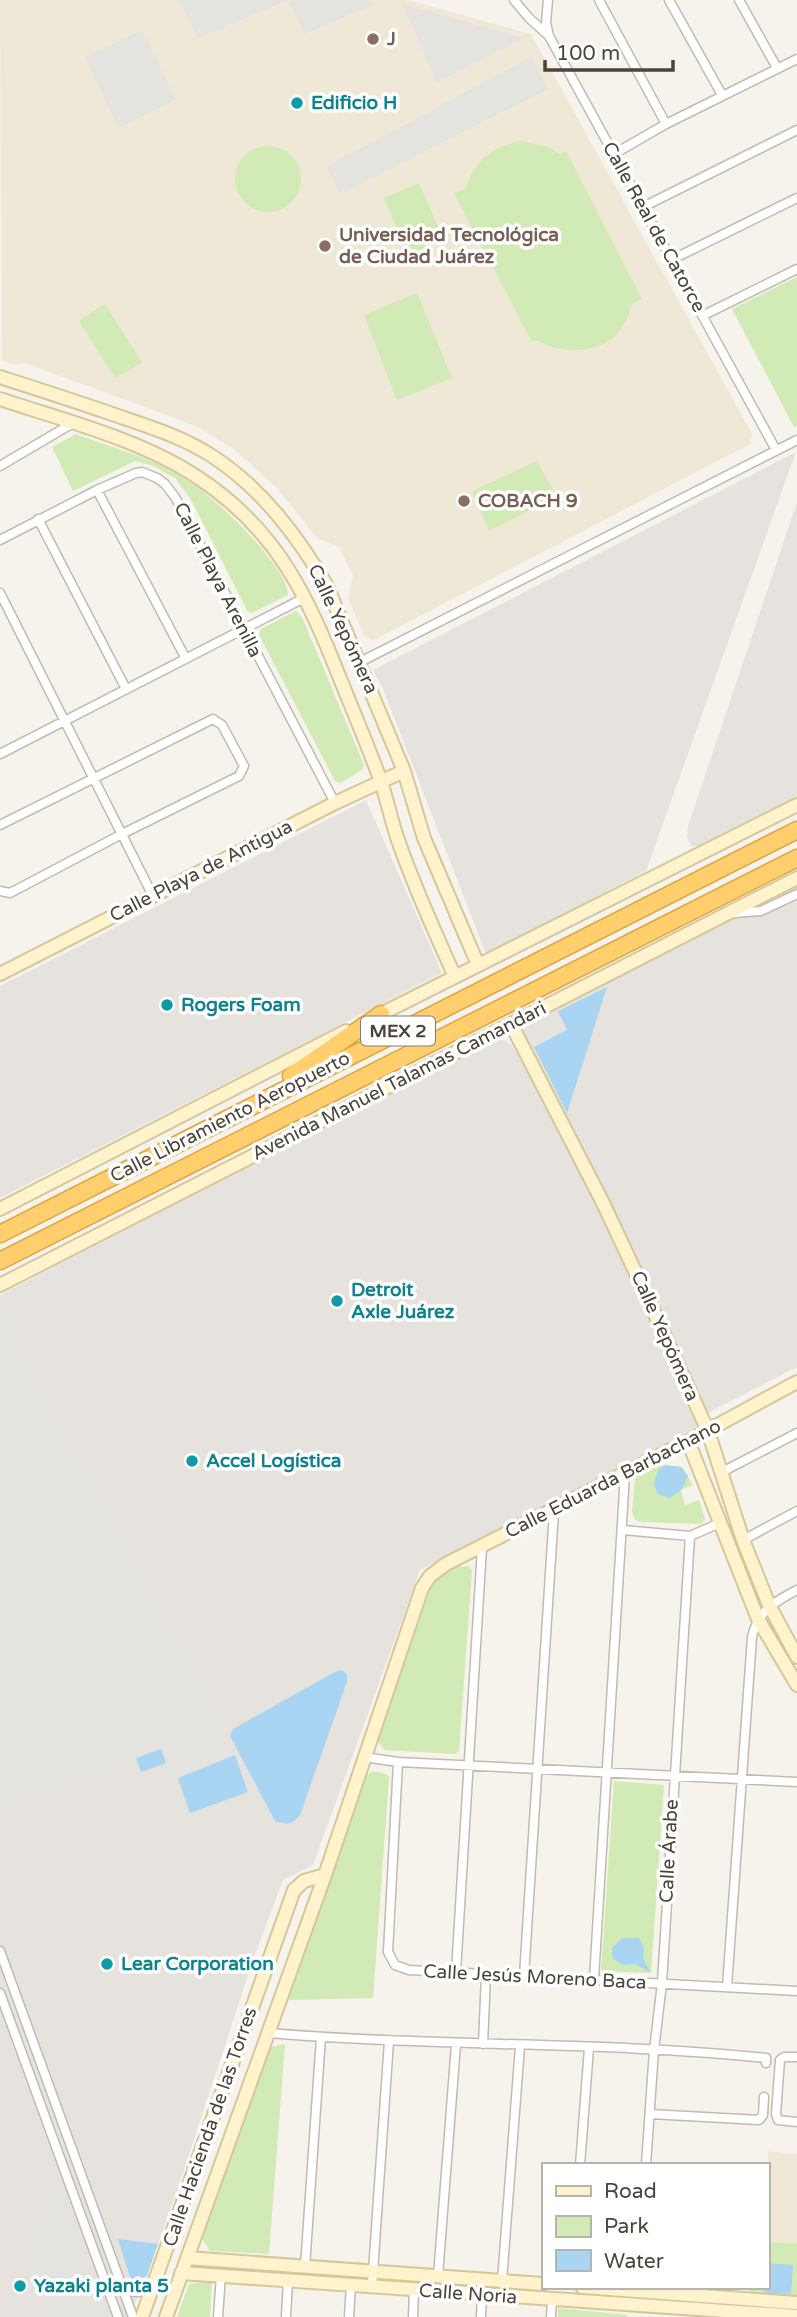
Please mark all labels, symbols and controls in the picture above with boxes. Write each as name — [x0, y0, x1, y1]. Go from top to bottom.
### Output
place label: J — [386, 28, 396, 50]
scale bar — [545, 28, 673, 72]
marker: J — [365, 31, 381, 47]
text: 100 m — [556, 41, 620, 66]
place label: Edificio H — [311, 92, 397, 114]
marker: Edificio H — [289, 95, 305, 111]
street label: Calle Real de Catorce — [598, 138, 710, 316]
place label: Universidad Tecnológica de Ciudad Juárez — [339, 224, 559, 268]
marker: Universidad Tecnológica de Ciudad Juárez — [317, 238, 333, 254]
place label: COBACH 9 — [478, 490, 578, 512]
marker: COBACH 9 — [456, 493, 472, 509]
street label: Calle Playa Arenilla — [169, 499, 267, 661]
street label: Calle Yepómera — [303, 561, 383, 697]
street label: Calle Playa de Antigua — [106, 815, 296, 927]
place label: Rogers Foam — [181, 994, 301, 1017]
marker: Rogers Foam — [159, 997, 175, 1013]
street label: Avenida Manuel Talamas Camandari — [248, 997, 550, 1165]
road number: MEX 2 — [361, 1016, 435, 1046]
street label: Calle Libramiento Aeropuerto — [106, 1047, 354, 1187]
street label: Calle Yepómera — [626, 1267, 704, 1405]
place label: Detroit Axle Juárez — [351, 1279, 455, 1323]
marker: Detroit Axle Juárez — [329, 1293, 345, 1309]
street label: Calle Eduarda Barbachano — [502, 1415, 724, 1543]
place label: Accel Logística — [206, 1450, 342, 1473]
marker: Accel Logística — [184, 1453, 200, 1469]
street label: Calle Árabe — [654, 1799, 683, 1903]
place label: Lear Corporation — [121, 1953, 274, 1976]
marker: Lear Corporation — [99, 1956, 115, 1972]
street label: Calle Jesús Moreno Baca — [423, 1960, 647, 1994]
street label: Calle Hacienda de las Torres — [159, 2004, 261, 2250]
legend — [542, 2163, 769, 2289]
text: Road — [604, 2179, 657, 2204]
text: Park — [604, 2214, 649, 2239]
text: Water — [604, 2249, 664, 2274]
place label: Yazaki planta 5 — [34, 2275, 169, 2298]
marker: Yazaki planta 5 — [12, 2278, 28, 2294]
street label: Calle Noria — [418, 2280, 518, 2308]

